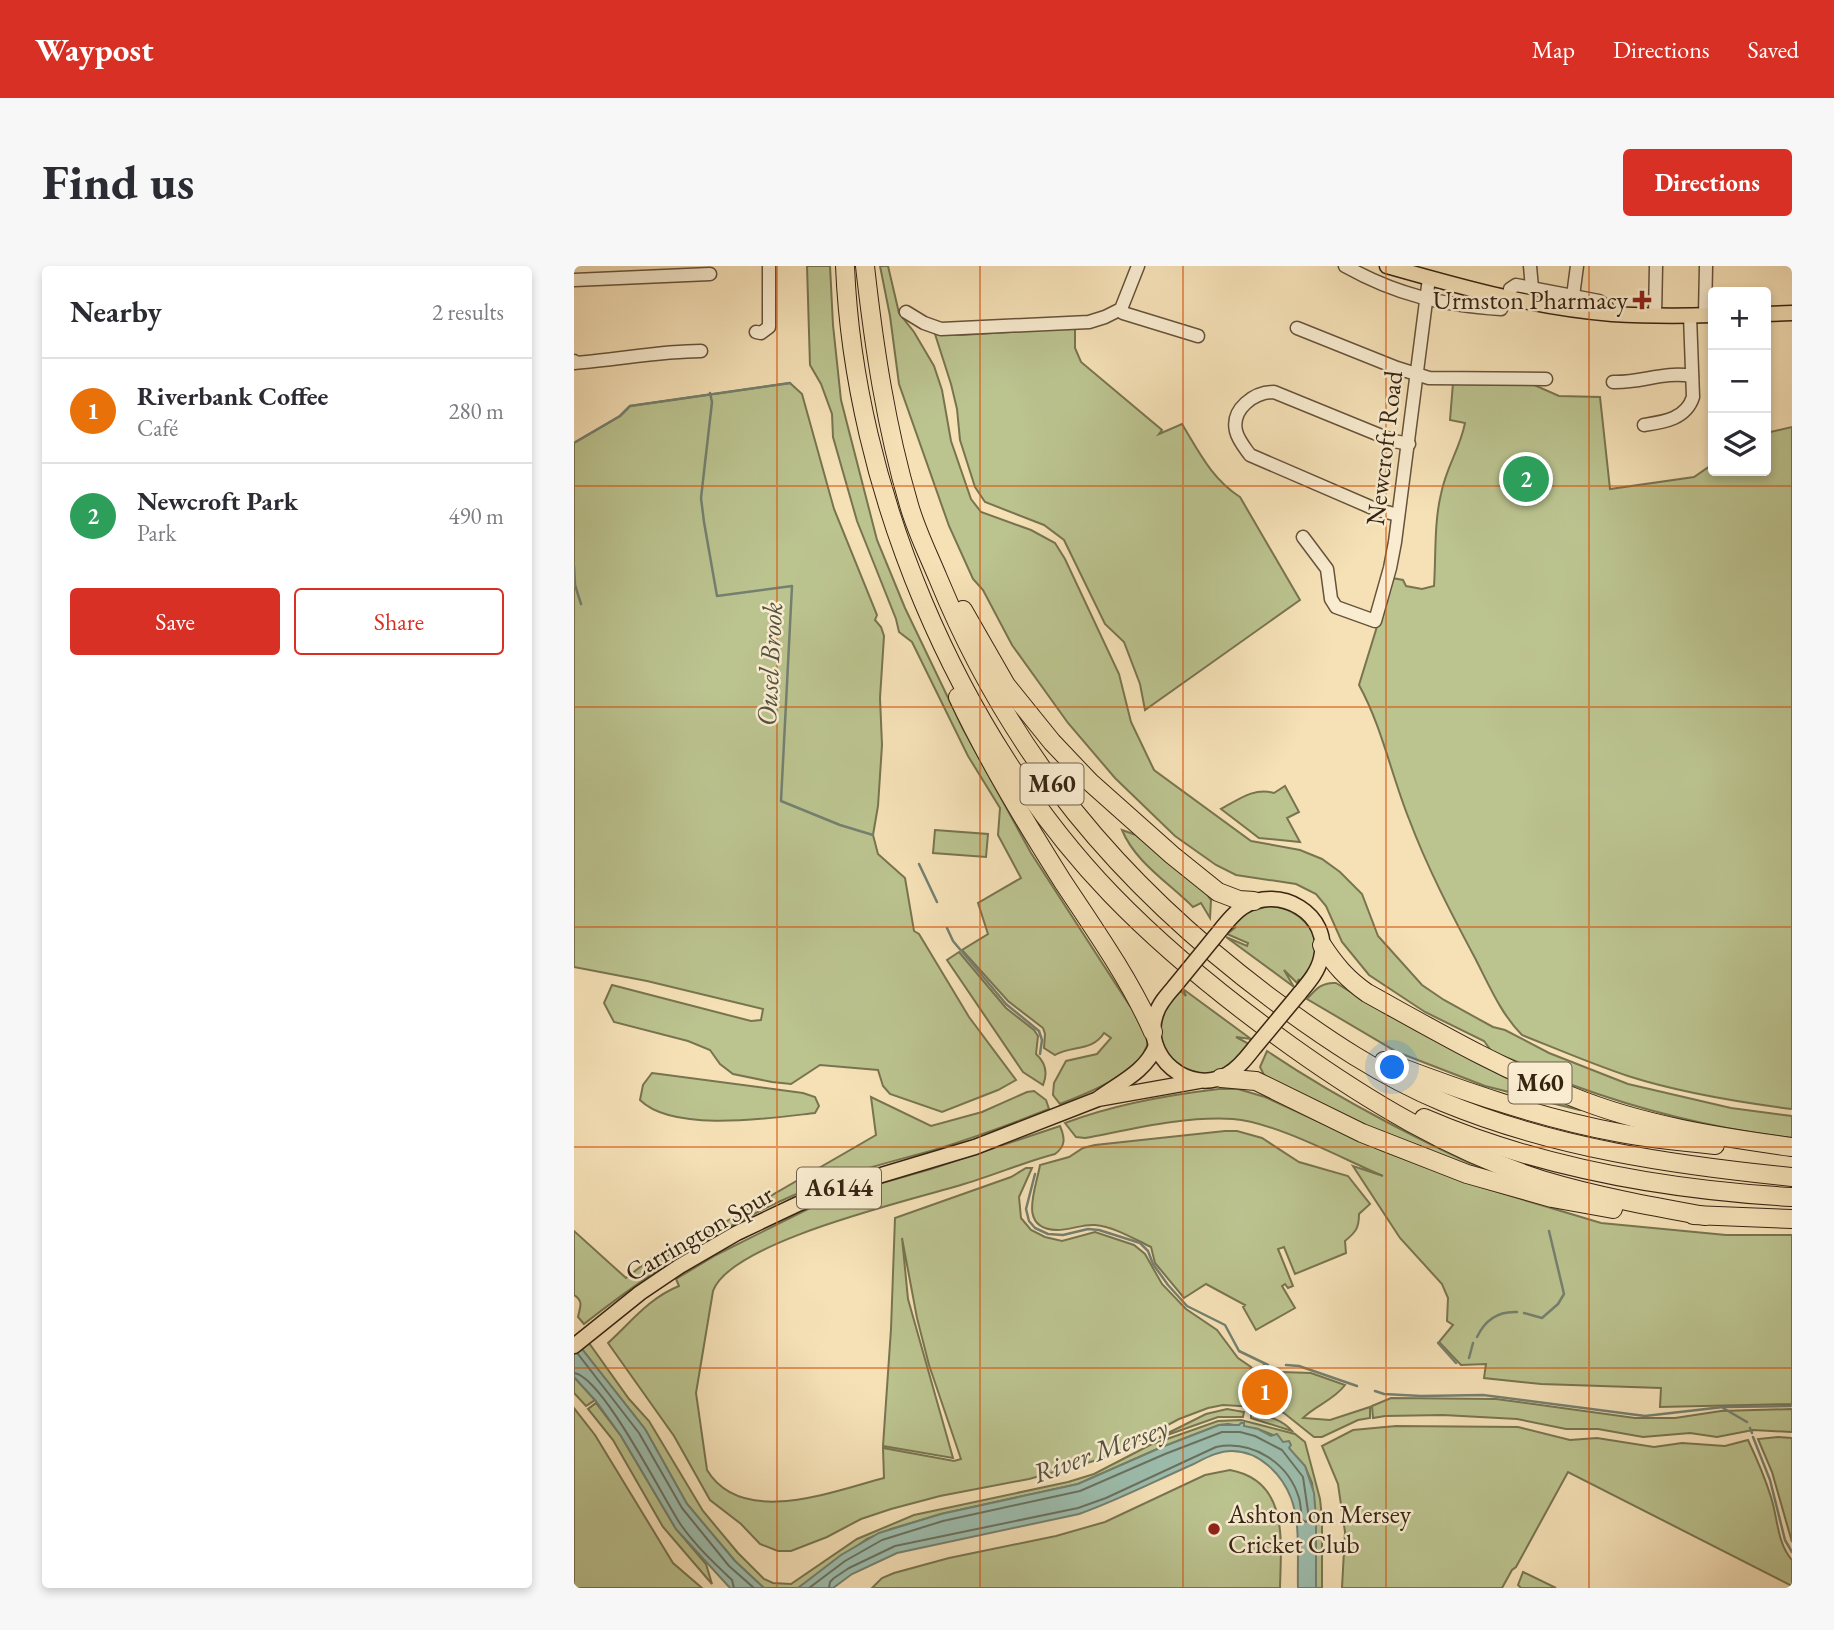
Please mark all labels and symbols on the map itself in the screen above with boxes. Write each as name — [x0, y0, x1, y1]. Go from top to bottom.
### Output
place label: Urmston Pharmacy — [1433, 283, 1629, 317]
marker: Urmston Pharmacy — [1634, 292, 1650, 308]
street label: Newcroft Road — [1358, 368, 1410, 527]
pin: 2 — [1503, 453, 1549, 505]
water label: Ousel Brook — [748, 601, 790, 727]
road number: M60 — [1021, 764, 1084, 804]
your location — [1375, 1050, 1409, 1084]
road number: M60 — [1508, 1062, 1572, 1104]
road number: A6144 — [797, 1168, 881, 1208]
street label: Carrington Spur — [619, 1177, 779, 1289]
pin: 1 — [1242, 1366, 1288, 1418]
water label: River Mersey — [1027, 1409, 1173, 1491]
place label: Ashton on Mersey Cricket Club — [1227, 1497, 1412, 1561]
marker: Ashton on Mersey Cricket Club — [1206, 1521, 1222, 1537]

